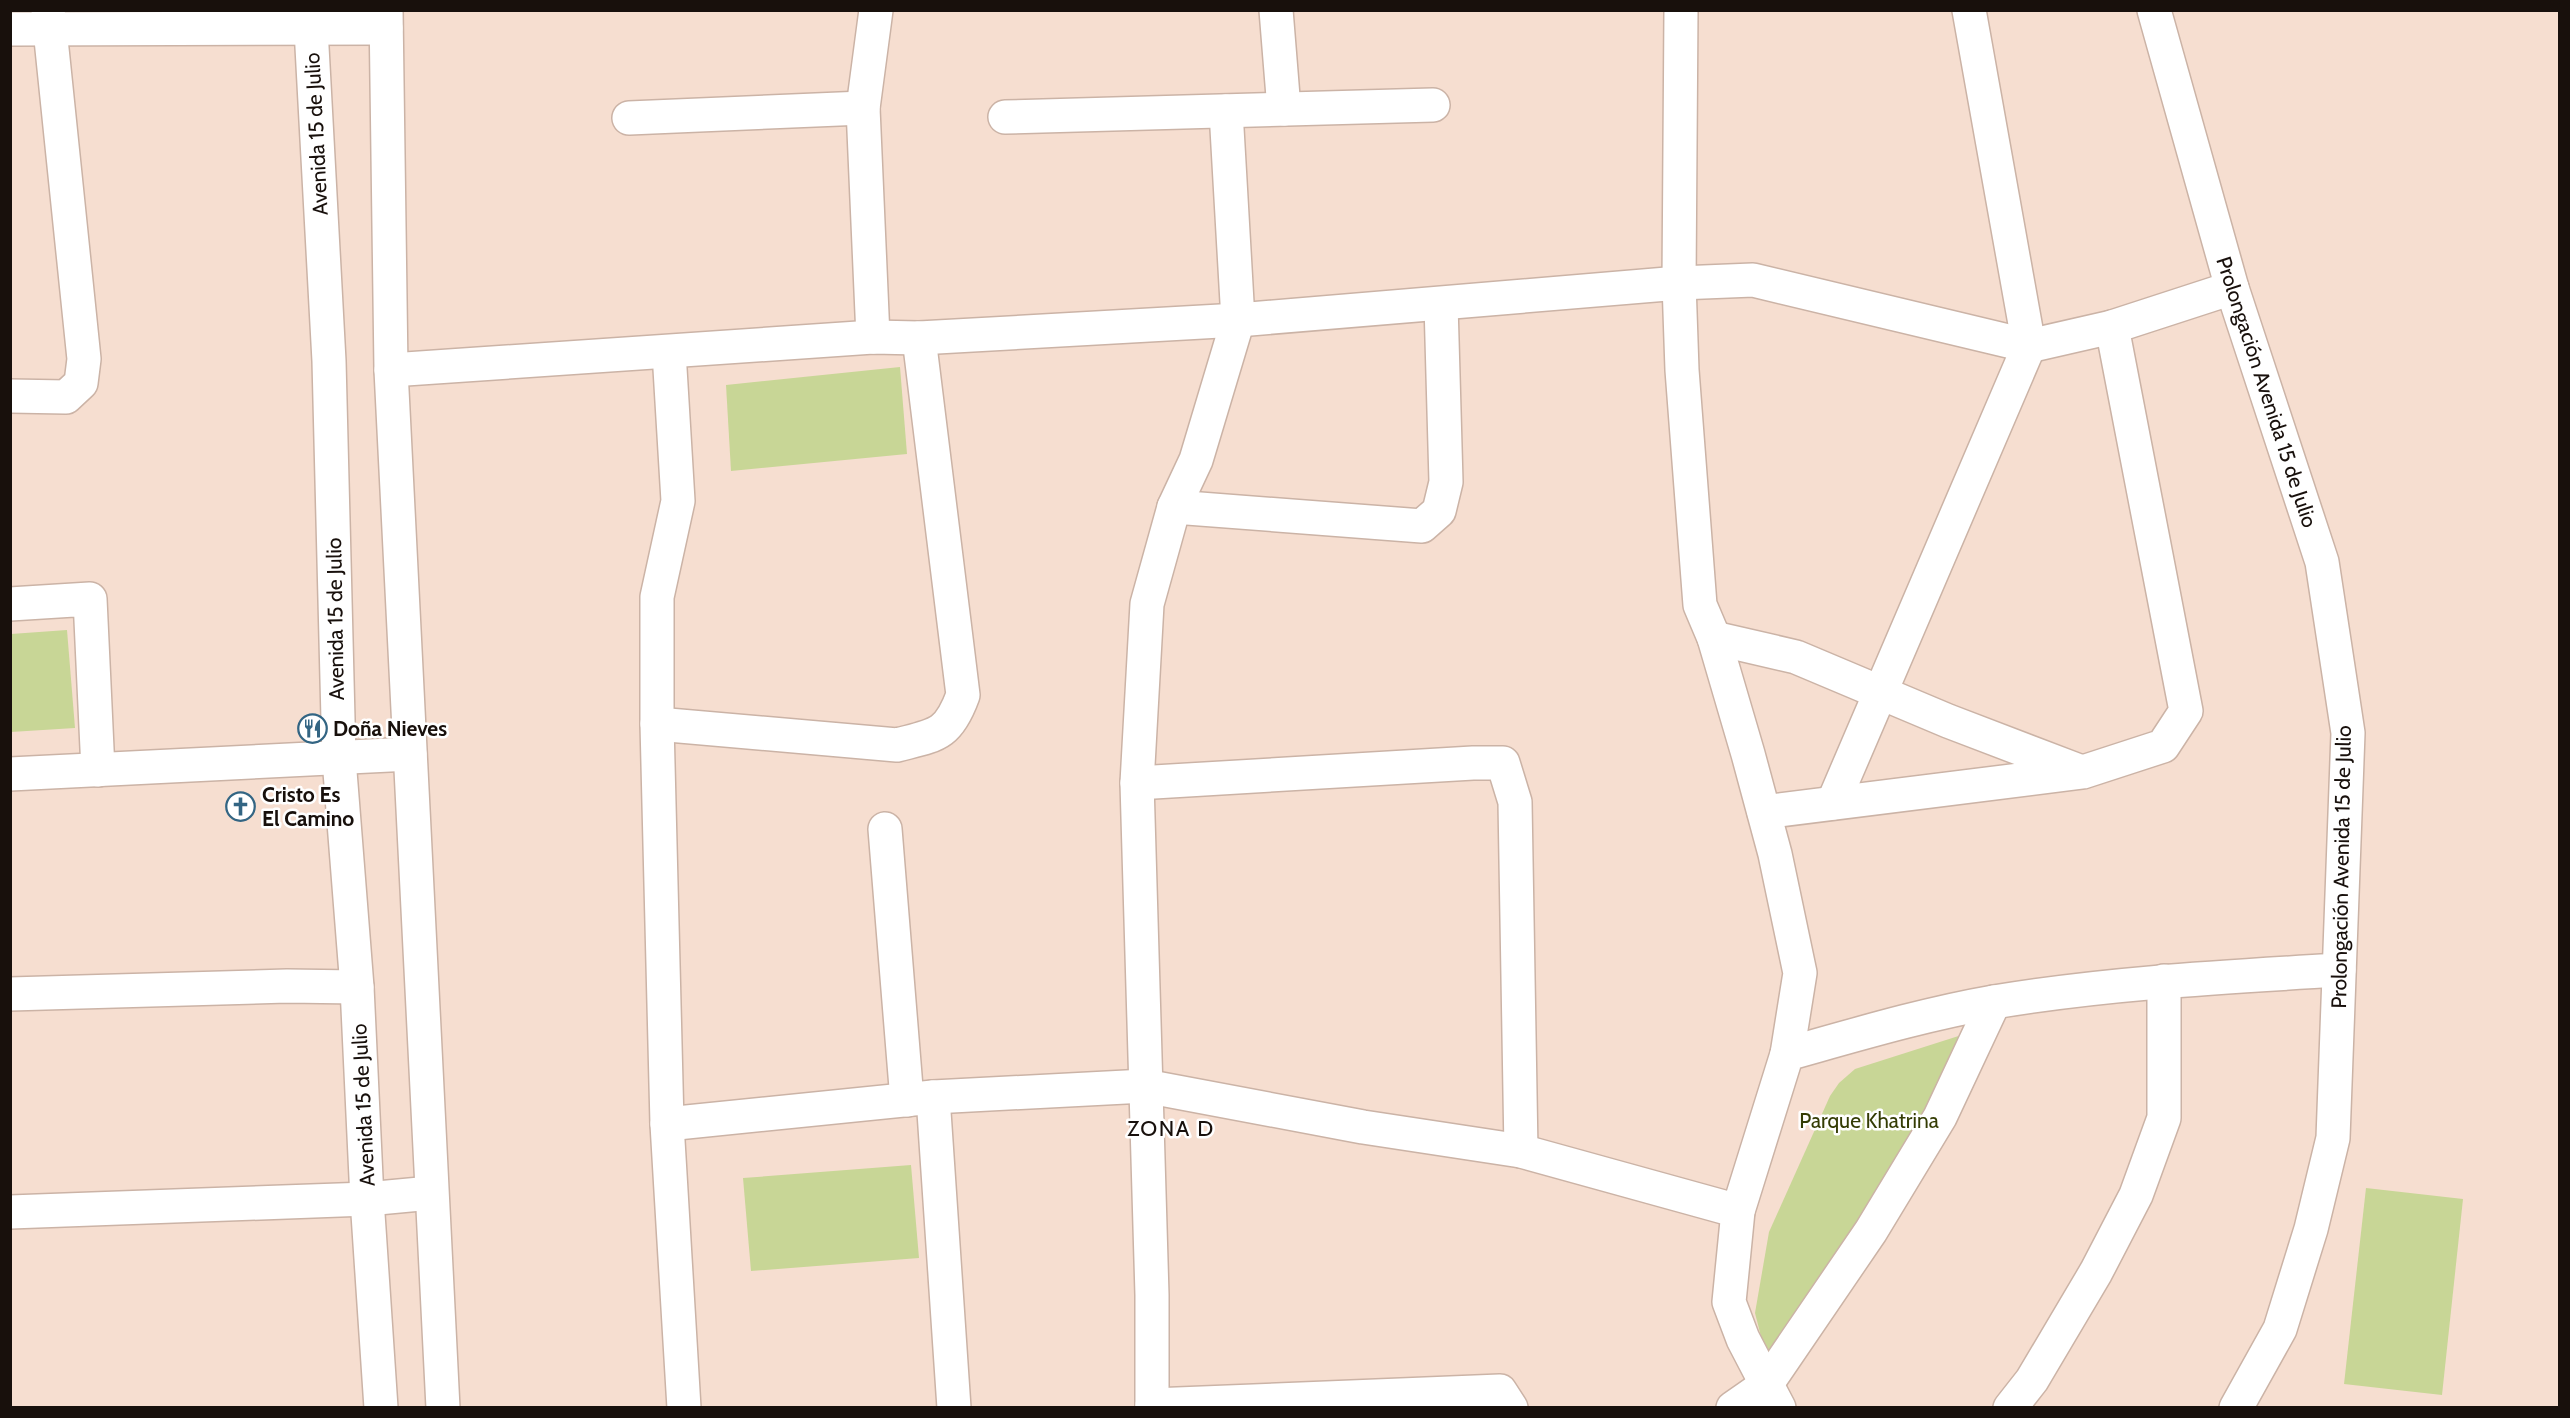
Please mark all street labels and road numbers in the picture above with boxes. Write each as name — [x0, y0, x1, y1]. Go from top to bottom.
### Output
street label: Avenida 15 de Julio — [299, 52, 333, 216]
street label: Prolongación Avenida 15 de Julio — [2211, 253, 2323, 531]
street label: Avenida 15 de Julio — [321, 537, 349, 701]
street label: Prolongación Avenida 15 de Julio — [2326, 725, 2356, 1009]
street label: Avenida 15 de Julio — [346, 1023, 380, 1187]

